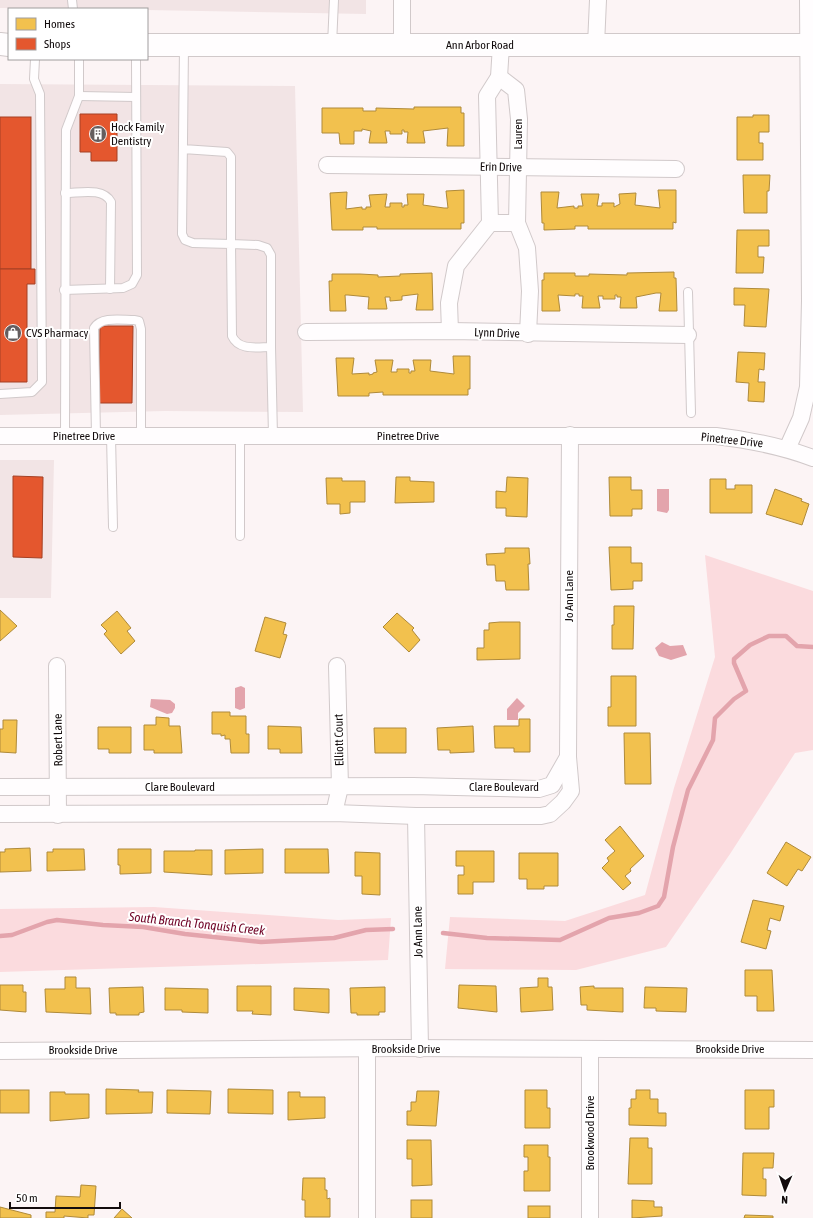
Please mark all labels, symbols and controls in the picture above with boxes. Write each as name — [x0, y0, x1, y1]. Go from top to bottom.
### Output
legend — [8, 8, 148, 60]
text: Homes — [44, 17, 75, 31]
text: Shops — [44, 37, 70, 51]
street label: Ann Arbor Road — [446, 38, 514, 52]
street label: Lauren — [511, 119, 525, 149]
place label: Hock Family Dentistry — [111, 120, 165, 148]
building icon: Hock Family Dentistry — [88, 124, 108, 144]
street label: Erin Drive — [480, 160, 522, 174]
shop icon: CVS Pharmacy — [3, 323, 23, 343]
street label: Lynn Drive — [474, 325, 520, 341]
place label: CVS Pharmacy — [26, 326, 88, 340]
street label: Pinetree Drive — [53, 429, 115, 443]
street label: Pinetree Drive — [377, 429, 439, 443]
street label: Pinetree Drive — [700, 430, 764, 450]
street label: Jo Ann Lane — [562, 570, 576, 622]
street label: Robert Lane — [51, 713, 65, 767]
street label: Elliott Court — [332, 713, 346, 766]
street label: Clare Boulevard — [145, 780, 215, 794]
street label: Clare Boulevard — [469, 780, 539, 794]
street label: Jo Ann Lane — [411, 906, 425, 958]
water label: South Branch Tonquish Creek — [127, 909, 266, 938]
street label: Brookside Drive — [372, 1042, 440, 1056]
street label: Brookside Drive — [696, 1042, 764, 1056]
street label: Brookside Drive — [49, 1043, 117, 1057]
street label: Brookwood Drive — [583, 1096, 597, 1170]
north arrow — [765, 1170, 805, 1210]
scale bar — [10, 1184, 120, 1210]
text: 50 m — [16, 1191, 38, 1205]
text: N — [781, 1194, 788, 1206]

